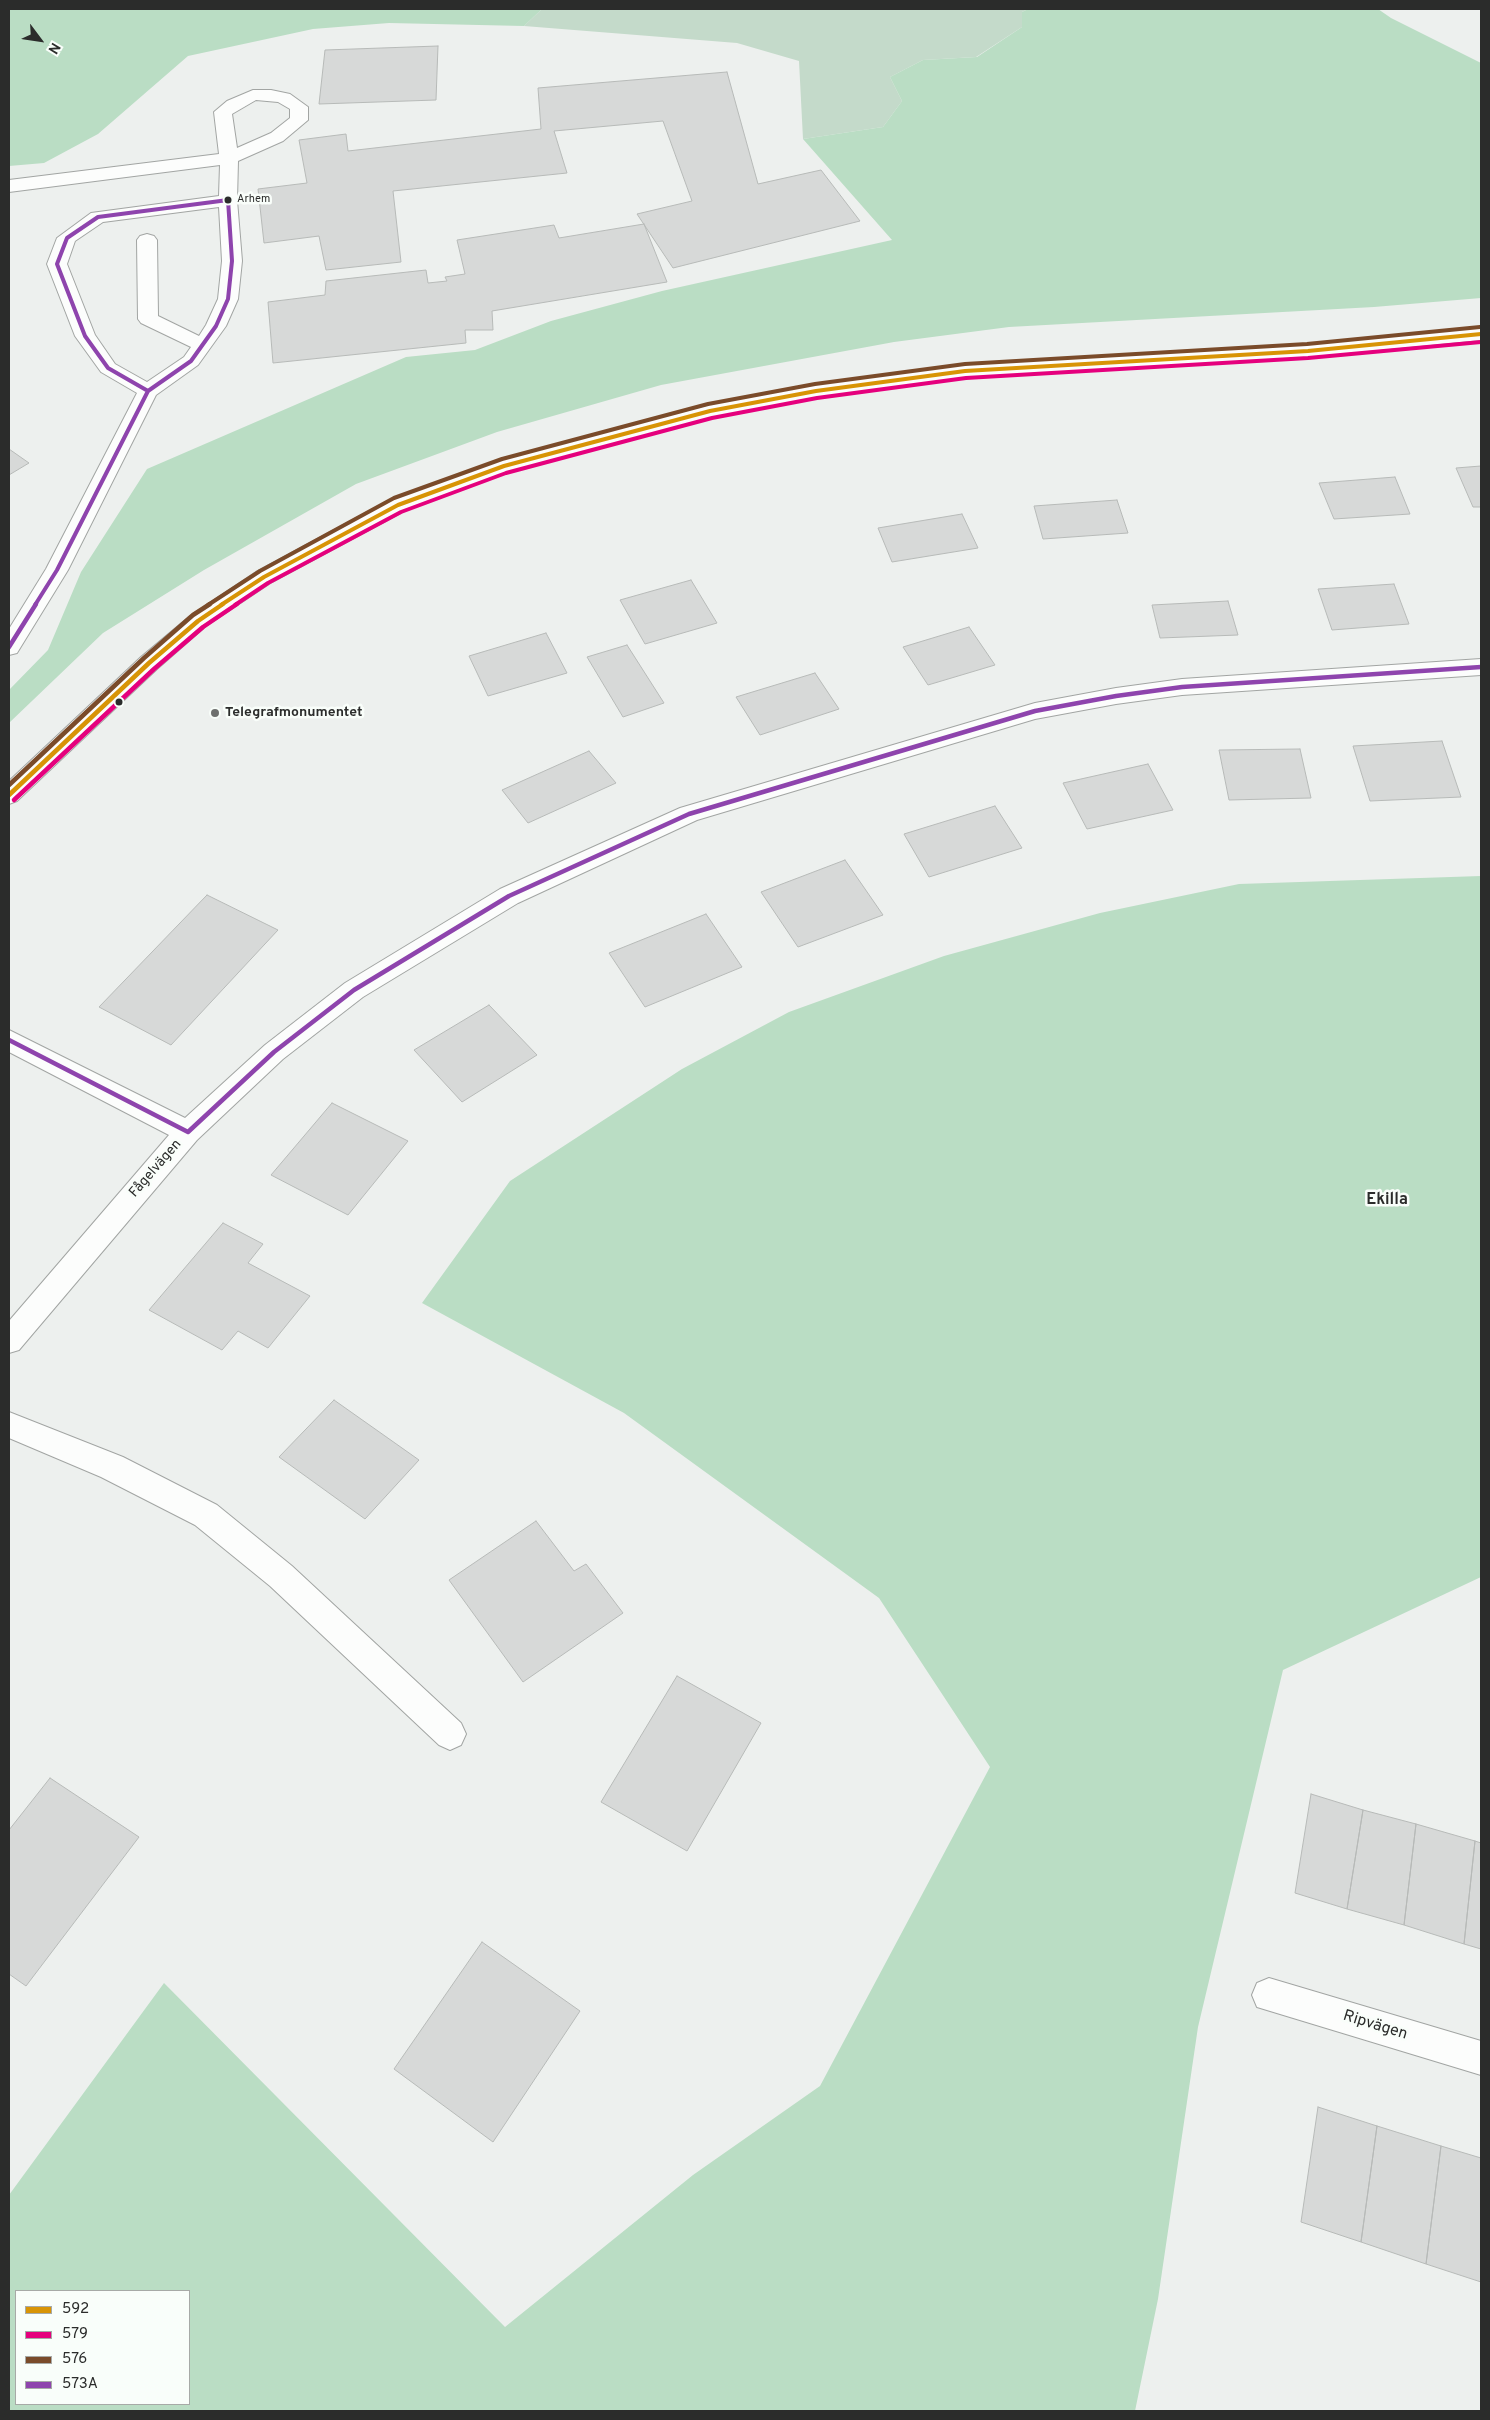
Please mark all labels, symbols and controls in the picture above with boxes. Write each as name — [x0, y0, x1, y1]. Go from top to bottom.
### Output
north arrow — [15, 15, 65, 65]
text: N — [43, 39, 63, 57]
place label: Arhem — [237, 193, 270, 207]
marker: Arhem — [223, 195, 233, 205]
unlabelled marker — [114, 697, 124, 707]
place label: Telegrafmonumentet — [225, 705, 362, 721]
marker: Telegrafmonumentet — [209, 707, 221, 719]
street label: Fågelvägen — [126, 1137, 186, 1201]
district label: Ekilla — [1366, 1191, 1408, 1211]
street label: Ripvägen — [1340, 2007, 1410, 2045]
legend — [15, 2290, 190, 2405]
text: 592 — [62, 2300, 89, 2319]
text: 579 — [62, 2325, 88, 2344]
text: 576 — [62, 2350, 87, 2369]
text: 573A — [62, 2375, 98, 2394]

